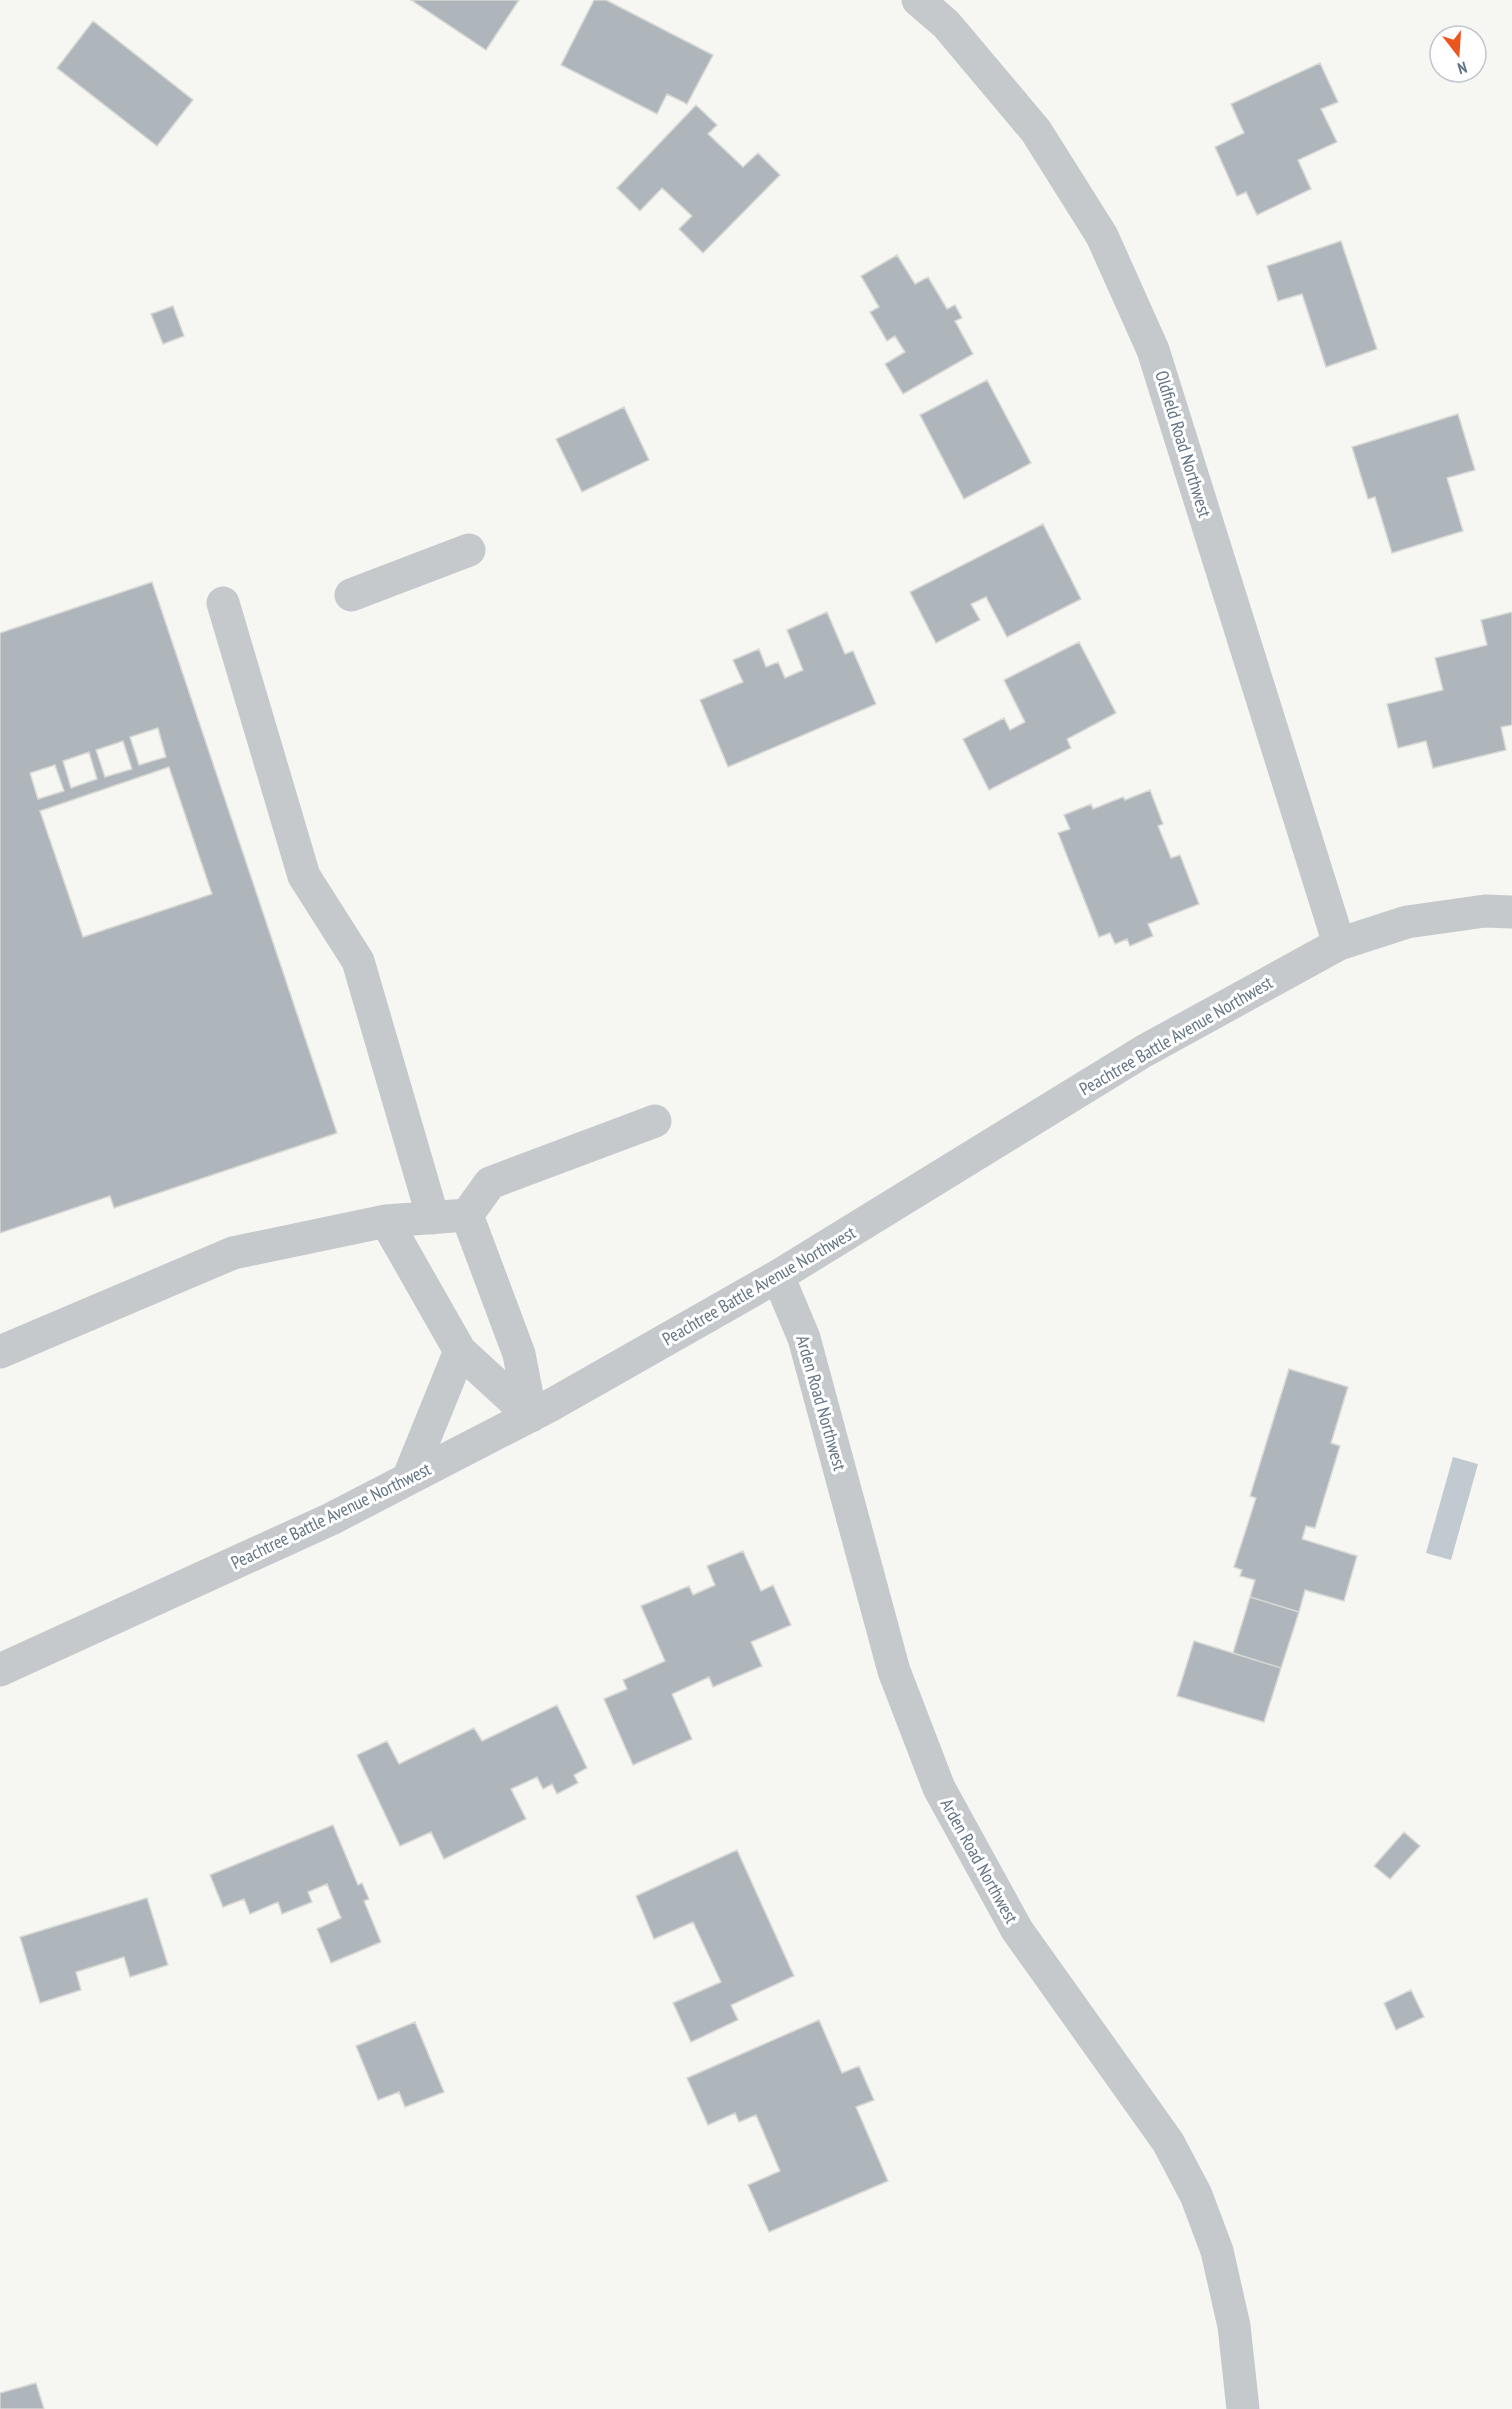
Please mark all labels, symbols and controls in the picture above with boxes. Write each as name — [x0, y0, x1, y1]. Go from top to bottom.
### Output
north arrow — [1428, 24, 1488, 84]
text: N — [1455, 58, 1469, 79]
street label: Oldfield Road Northwest — [1150, 368, 1217, 520]
street label: Peachtree Battle Avenue Northwest — [1075, 971, 1277, 1100]
street label: Peachtree Battle Avenue Northwest — [658, 1221, 860, 1350]
street label: Arden Road Northwest — [791, 1333, 852, 1473]
street label: Peachtree Battle Avenue Northwest — [227, 1457, 434, 1574]
street label: Arden Road Northwest — [936, 1794, 1023, 1927]

